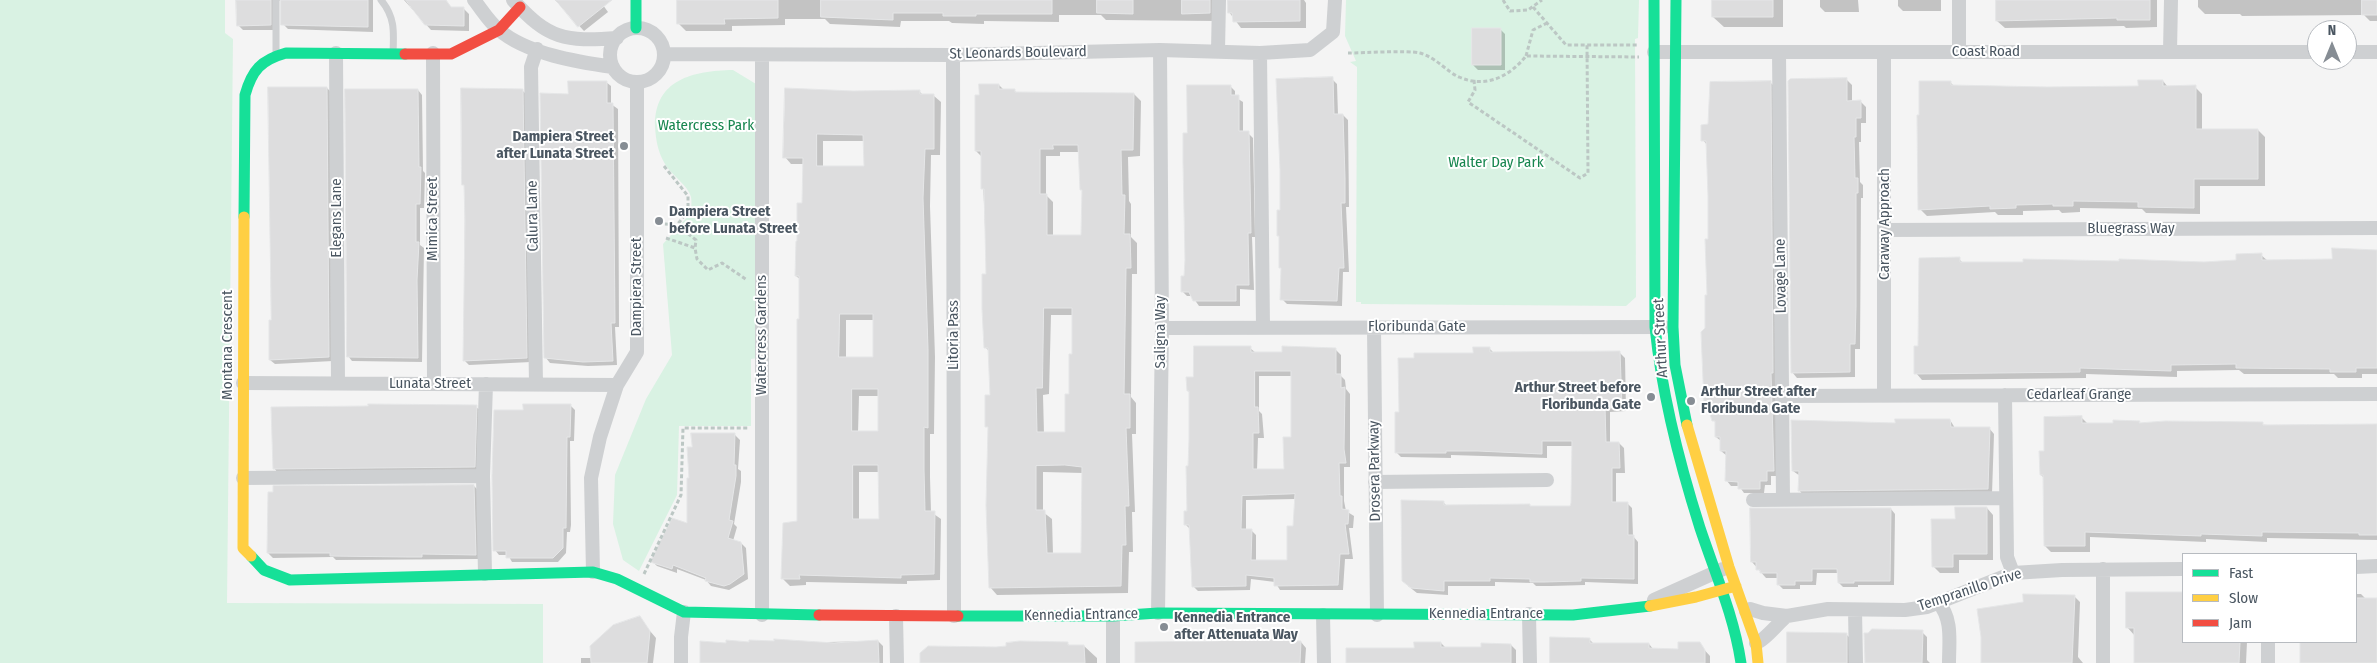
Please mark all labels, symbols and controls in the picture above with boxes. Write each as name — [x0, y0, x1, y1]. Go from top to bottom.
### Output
north arrow — [2307, 20, 2357, 70]
text: N — [2328, 22, 2336, 39]
street label: St Leonards Boulevard — [949, 43, 1087, 63]
street label: Coast Road — [1952, 43, 2020, 61]
park label: Watercress Park — [658, 117, 754, 135]
place label: Dampiera Street after Lunata Street — [496, 128, 614, 163]
marker: Dampiera Street after Lunata Street — [618, 140, 630, 152]
park label: Walter Day Park — [1448, 154, 1544, 172]
street label: Caraway Approach — [1876, 168, 1894, 280]
street label: Mimica Street — [424, 177, 442, 261]
street label: Elegans Lane — [328, 178, 346, 258]
street label: Calura Lane — [523, 180, 543, 252]
place label: Dampiera Street before Lunata Street — [669, 203, 798, 238]
marker: Dampiera Street before Lunata Street — [653, 215, 665, 227]
street label: Bluegrass Way — [2087, 220, 2175, 238]
street label: Dampiera Street — [628, 237, 646, 337]
street label: Lovage Lane — [1771, 238, 1791, 314]
street label: Watercress Gardens — [753, 275, 771, 395]
street label: Montana Crescent — [219, 290, 237, 400]
street label: Saligna Way — [1152, 296, 1170, 368]
street label: Arthur Street — [1650, 298, 1672, 378]
street label: Litoria Pass — [945, 300, 963, 370]
street label: Floribunda Gate — [1368, 318, 1466, 336]
street label: Lunata Street — [389, 375, 471, 393]
place label: Arthur Street before Floribunda Gate — [1515, 379, 1641, 414]
place label: Arthur Street after Floribunda Gate — [1701, 383, 1816, 418]
street label: Cedarleaf Grange — [2027, 386, 2131, 404]
marker: Arthur Street before Floribunda Gate — [1645, 391, 1657, 403]
marker: Arthur Street after Floribunda Gate — [1685, 395, 1697, 407]
street label: Drosera Parkway — [1365, 420, 1385, 522]
legend — [2182, 553, 2357, 643]
text: Fast — [2229, 564, 2253, 582]
street label: Tempranillo Drive — [1916, 565, 2024, 615]
text: Slow — [2229, 589, 2258, 607]
street label: Kennedia Entrance — [1024, 605, 1138, 625]
street label: Kennedia Entrance — [1429, 605, 1543, 623]
place label: Kennedia Entrance after Attenuata Way — [1174, 609, 1298, 644]
text: Jam — [2229, 614, 2252, 632]
marker: Kennedia Entrance after Attenuata Way — [1158, 621, 1170, 633]

